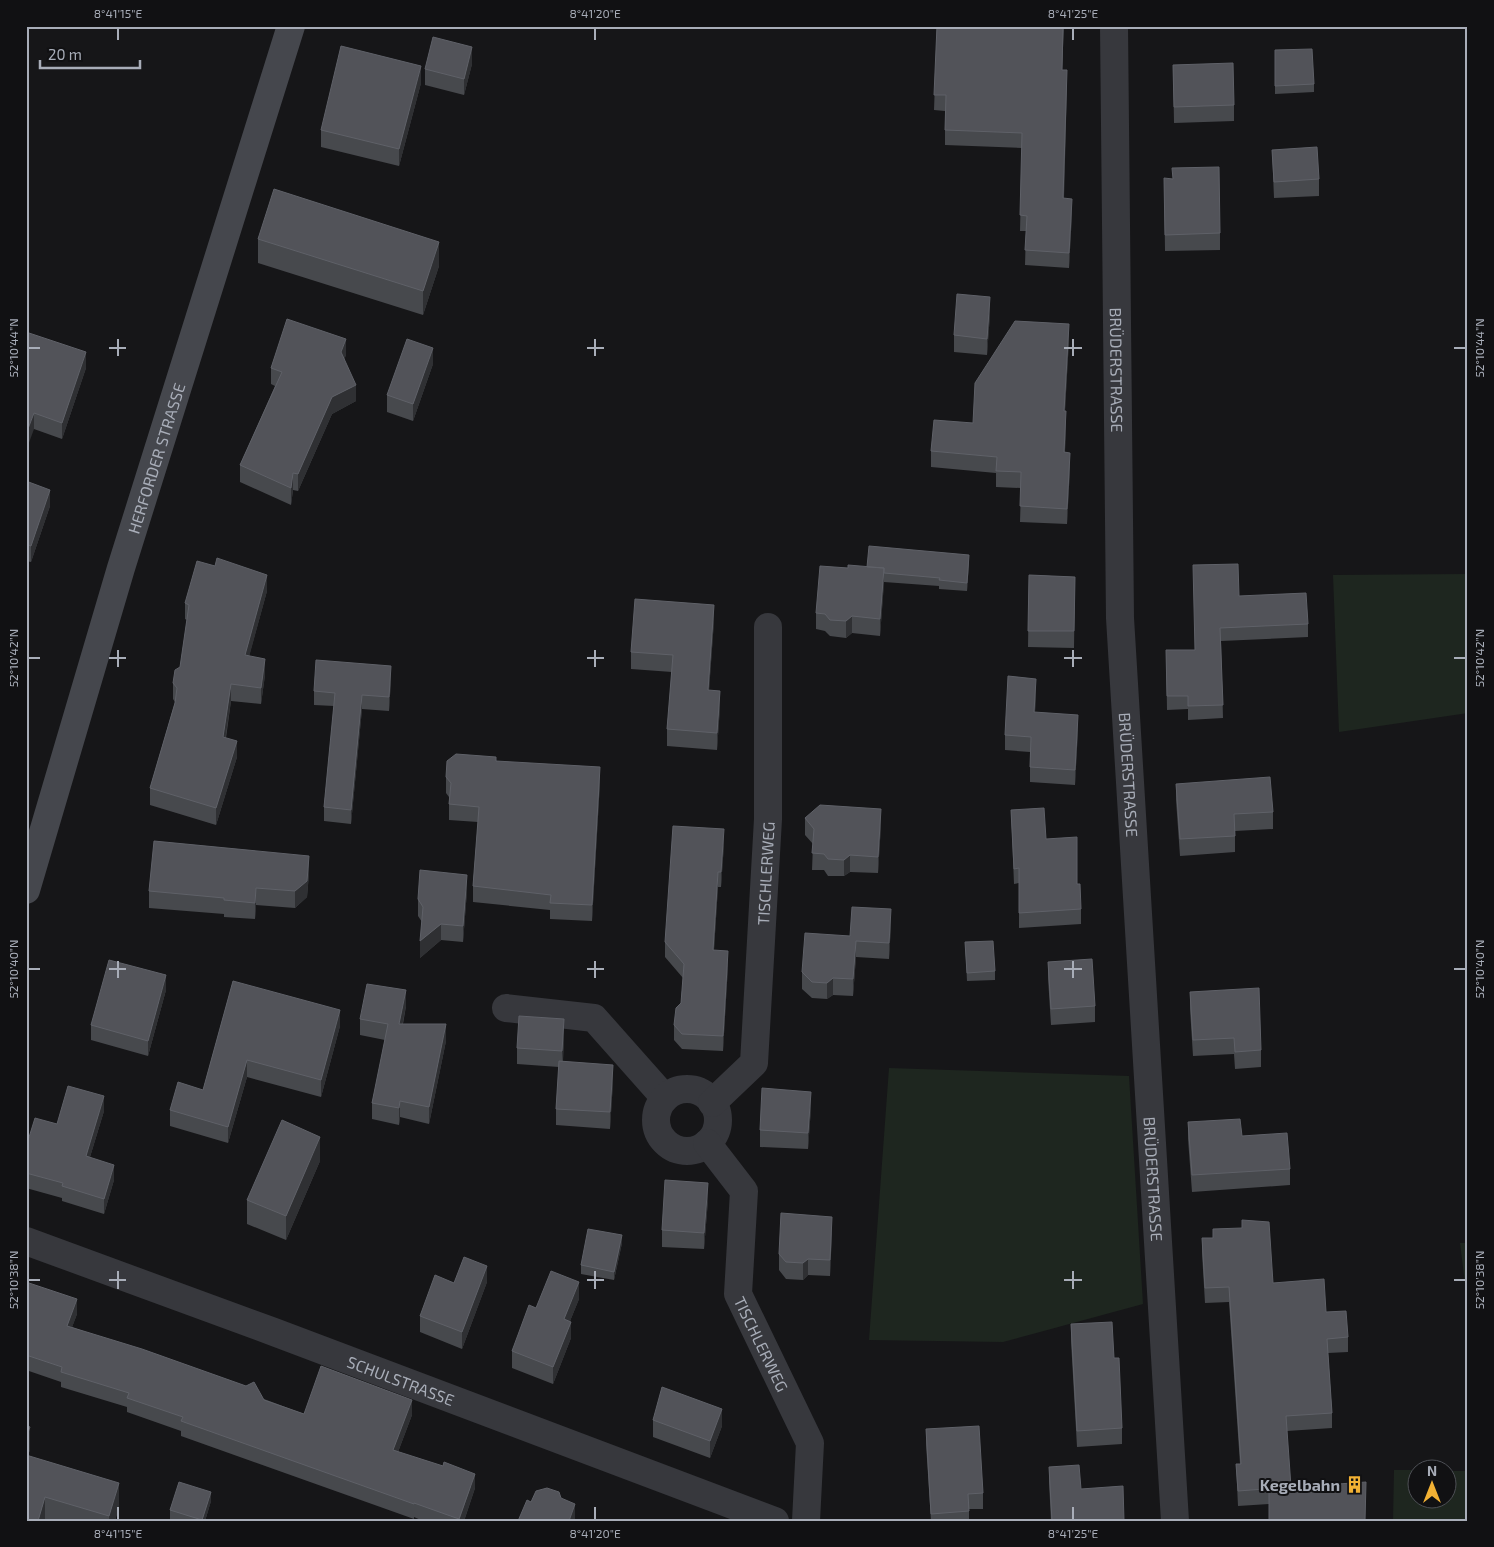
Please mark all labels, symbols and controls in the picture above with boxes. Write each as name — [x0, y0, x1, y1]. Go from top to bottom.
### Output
text: 8°41'15"E — [94, 6, 143, 20]
text: 8°41'20"E — [569, 6, 621, 20]
text: 8°41'25"E — [1048, 6, 1098, 20]
scale bar — [40, 38, 140, 70]
text: 20 m — [48, 45, 82, 63]
street label: BRÜDERSTRASSE — [1107, 307, 1128, 433]
text: 52°10'44"N — [6, 318, 20, 378]
text: 52°10'44"N — [1472, 318, 1486, 378]
street label: HERFORDER STRASSE — [123, 380, 188, 536]
text: 52°10'42"N — [6, 629, 20, 687]
text: 52°10'42"N — [1472, 629, 1486, 687]
street label: BRÜDERSTRASSE — [1116, 712, 1143, 838]
street label: TISCHLERWEG — [752, 821, 777, 926]
text: 52°10'40"N — [6, 939, 20, 999]
text: 52°10'40"N — [1472, 939, 1486, 999]
street label: BRÜDERSTRASSE — [1141, 1116, 1167, 1242]
text: 52°10'38"N — [6, 1251, 20, 1309]
text: 52°10'38"N — [1472, 1251, 1486, 1309]
street label: TISCHLERWEG — [731, 1293, 793, 1394]
street label: SCHULSTRASSE — [345, 1351, 457, 1409]
north arrow — [1406, 1460, 1456, 1510]
text: N — [1427, 1462, 1437, 1479]
building icon: Kegelbahn — [1344, 1474, 1364, 1494]
place label: Kegelbahn — [1260, 1475, 1340, 1494]
text: 8°41'15"E — [94, 1526, 143, 1540]
text: 8°41'20"E — [569, 1526, 621, 1540]
text: 8°41'25"E — [1048, 1526, 1098, 1540]

